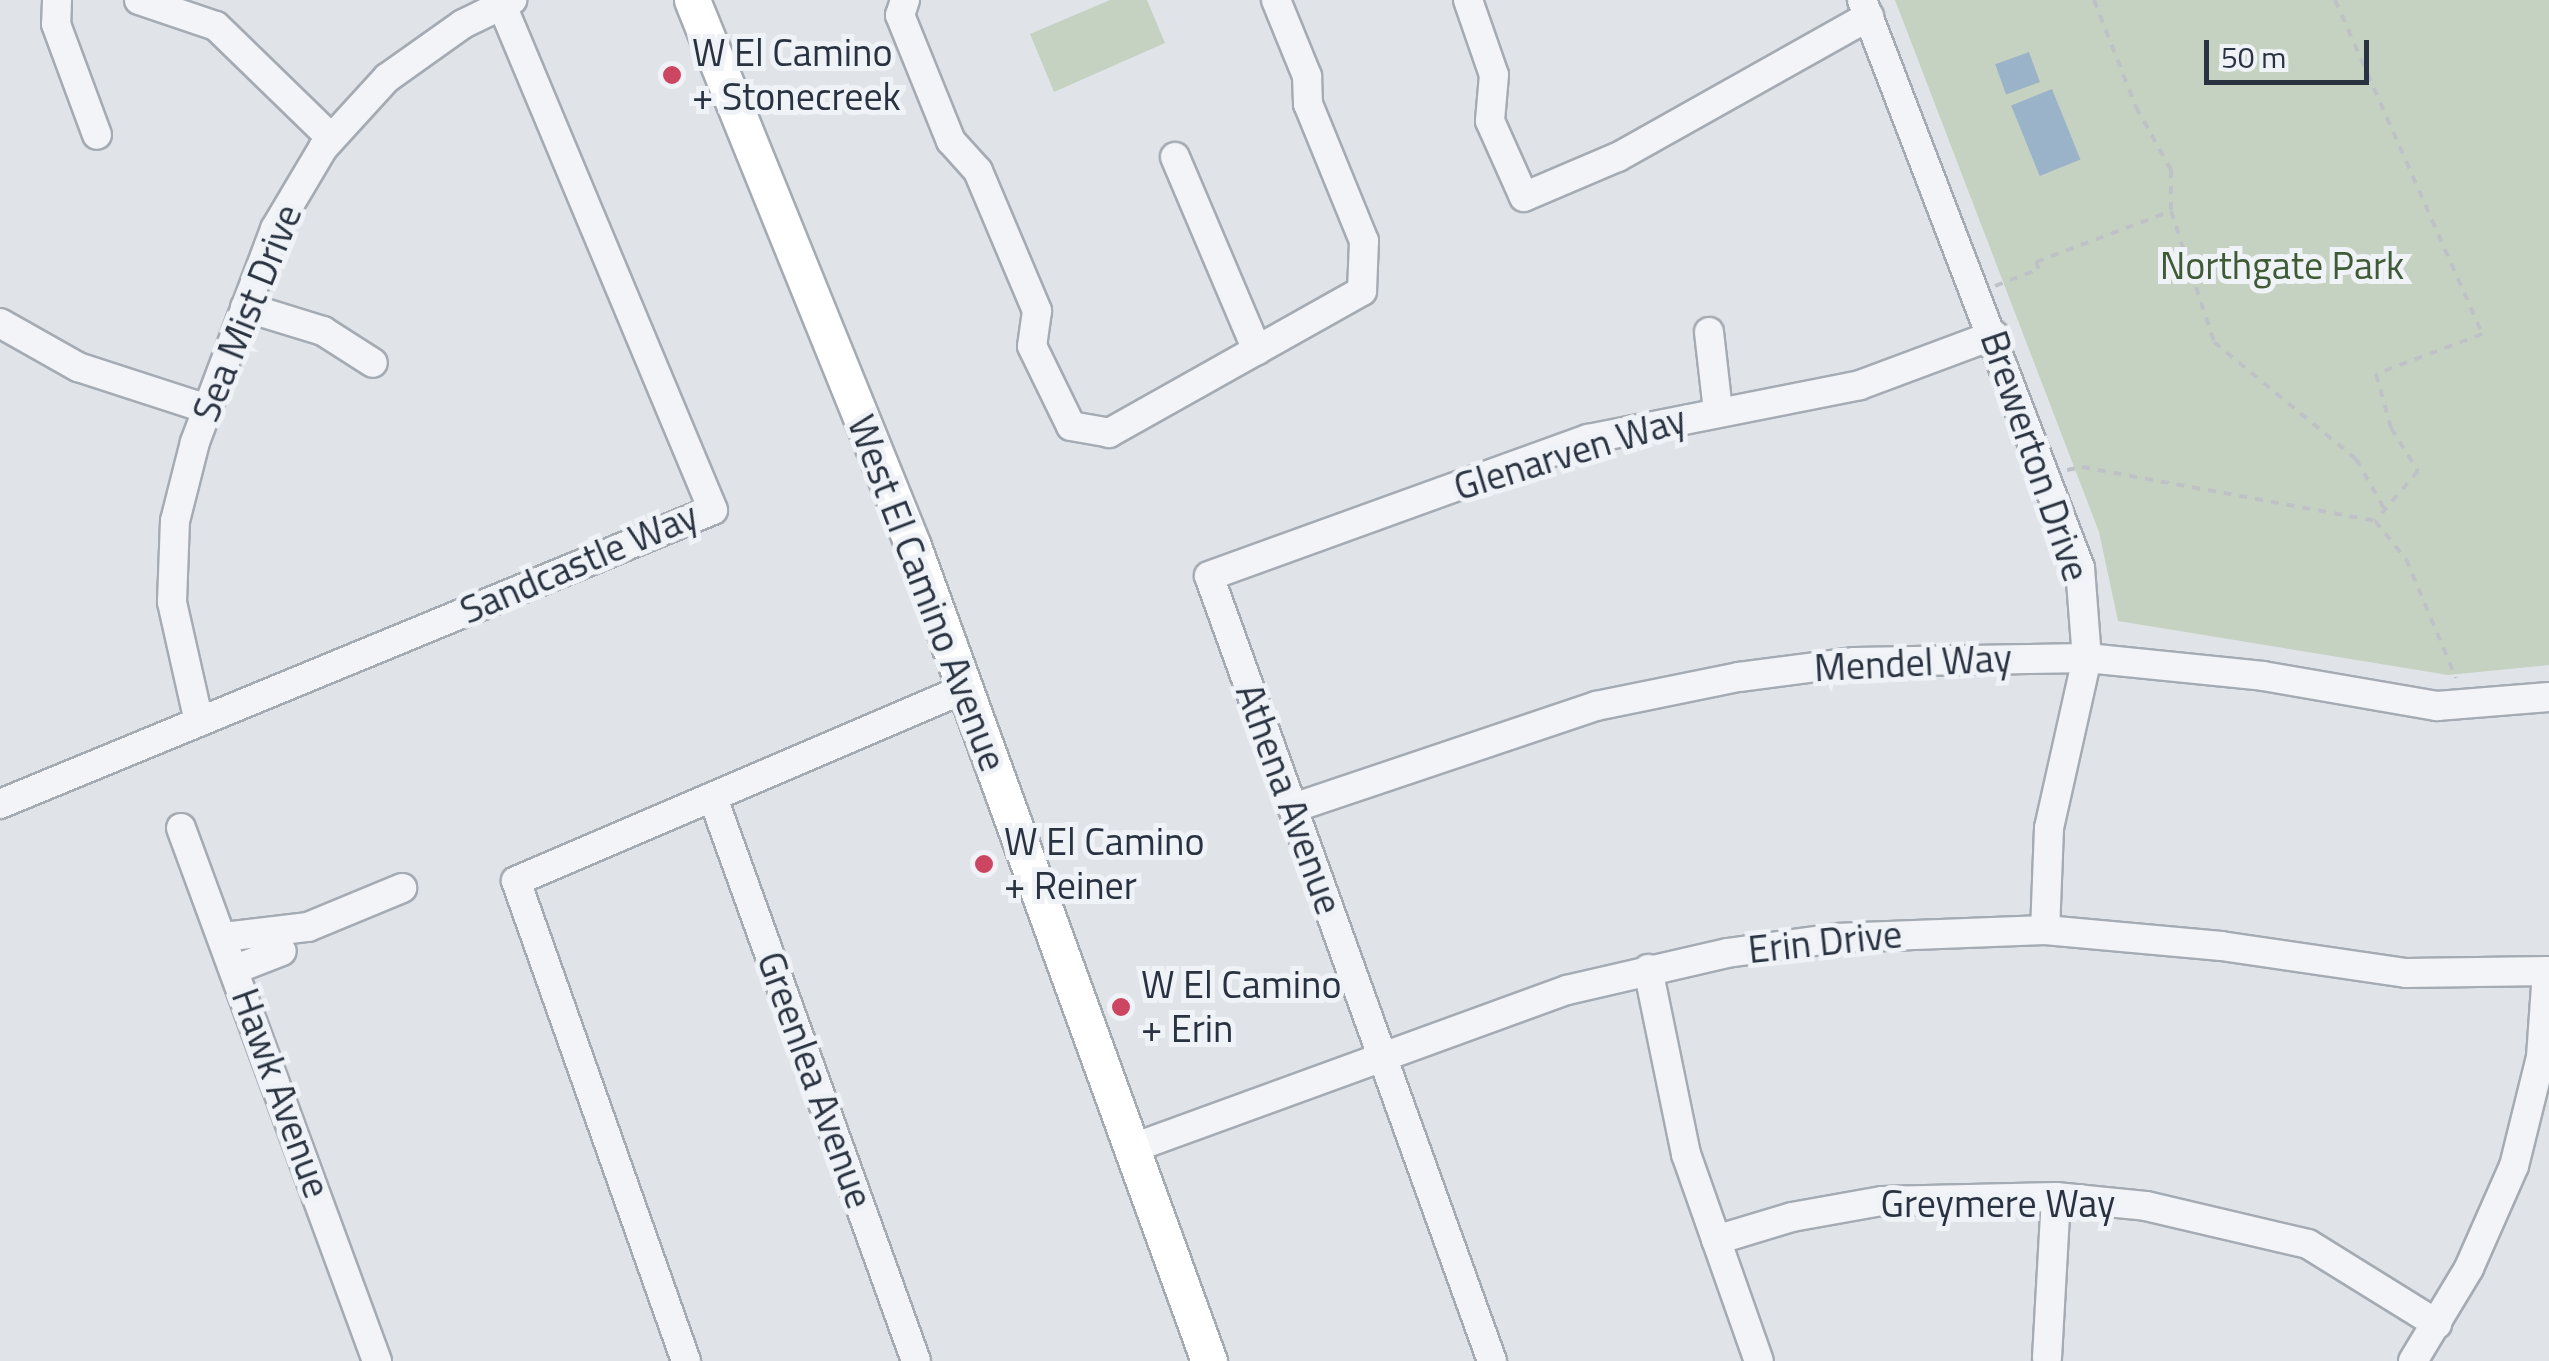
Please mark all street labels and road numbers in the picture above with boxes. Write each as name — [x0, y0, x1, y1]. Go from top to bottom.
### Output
street label: Sea Mist Drive — [183, 198, 311, 428]
street label: Brewerton Drive — [1971, 325, 2099, 587]
street label: Glenarven Way — [1449, 396, 1691, 510]
street label: West El Camino Avenue — [838, 409, 1016, 777]
street label: Sandcastle Way — [453, 493, 705, 633]
street label: Mendel Way — [1813, 635, 2013, 691]
street label: Athena Avenue — [1226, 678, 1352, 920]
street label: Erin Drive — [1746, 911, 1904, 973]
street label: Greenlea Avenue — [748, 946, 882, 1214]
street label: Hawk Avenue — [222, 982, 340, 1204]
street label: Greymere Way — [1881, 1181, 2115, 1227]

